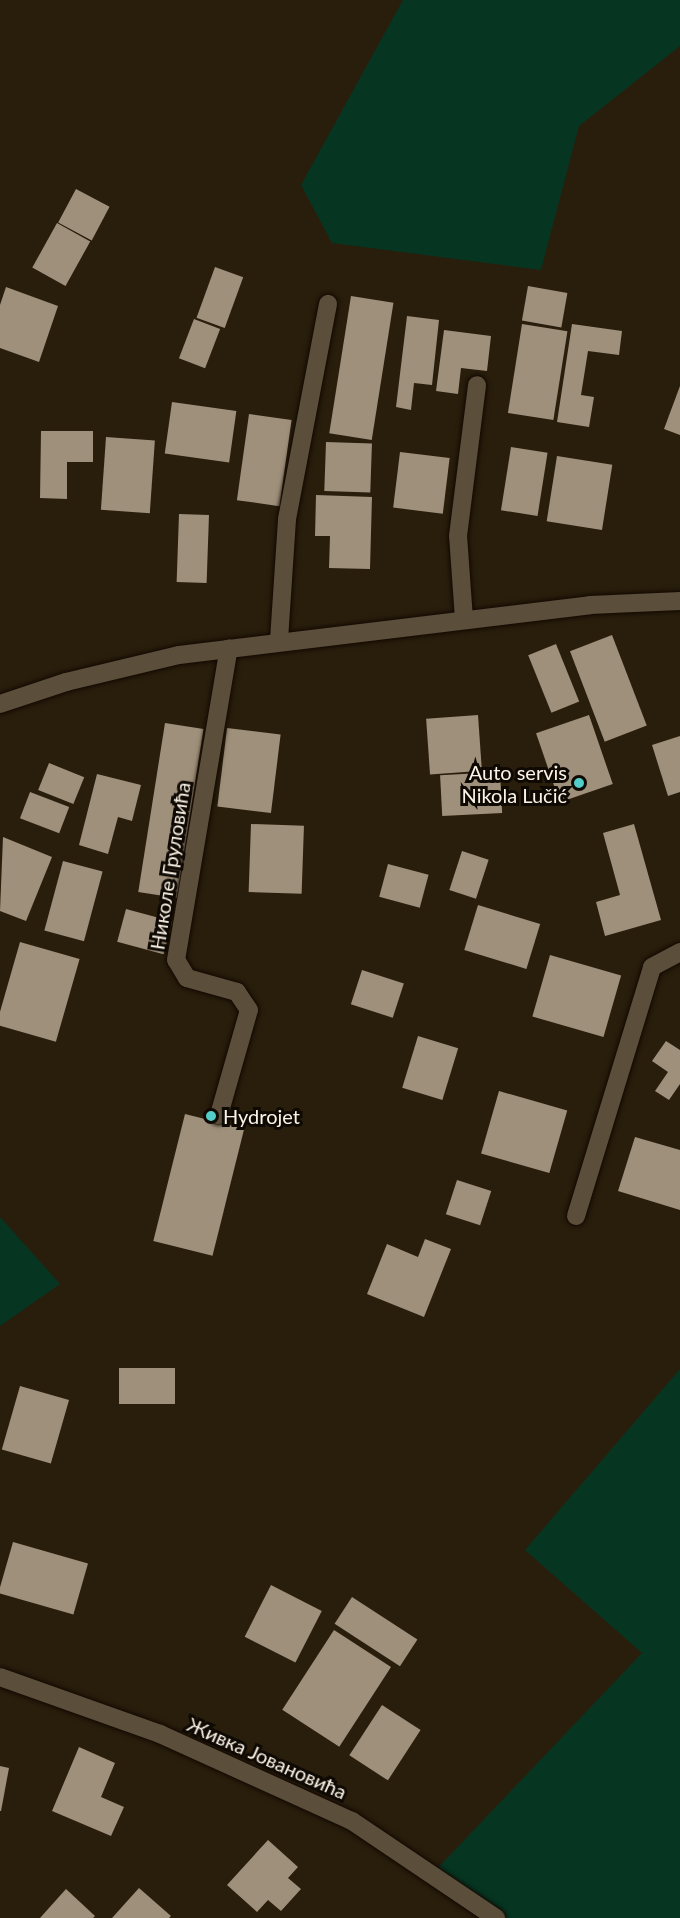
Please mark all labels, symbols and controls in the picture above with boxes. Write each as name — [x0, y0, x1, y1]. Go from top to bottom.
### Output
place label: Auto servis Nikola Lučić — [462, 760, 567, 807]
marker: Auto servis Nikola Lučić — [572, 776, 586, 790]
street label: Николе Груловића — [145, 781, 195, 951]
place label: Hydrojet — [223, 1104, 300, 1128]
marker: Hydrojet — [204, 1109, 218, 1123]
street label: Живка Јовановића — [184, 1712, 350, 1804]

